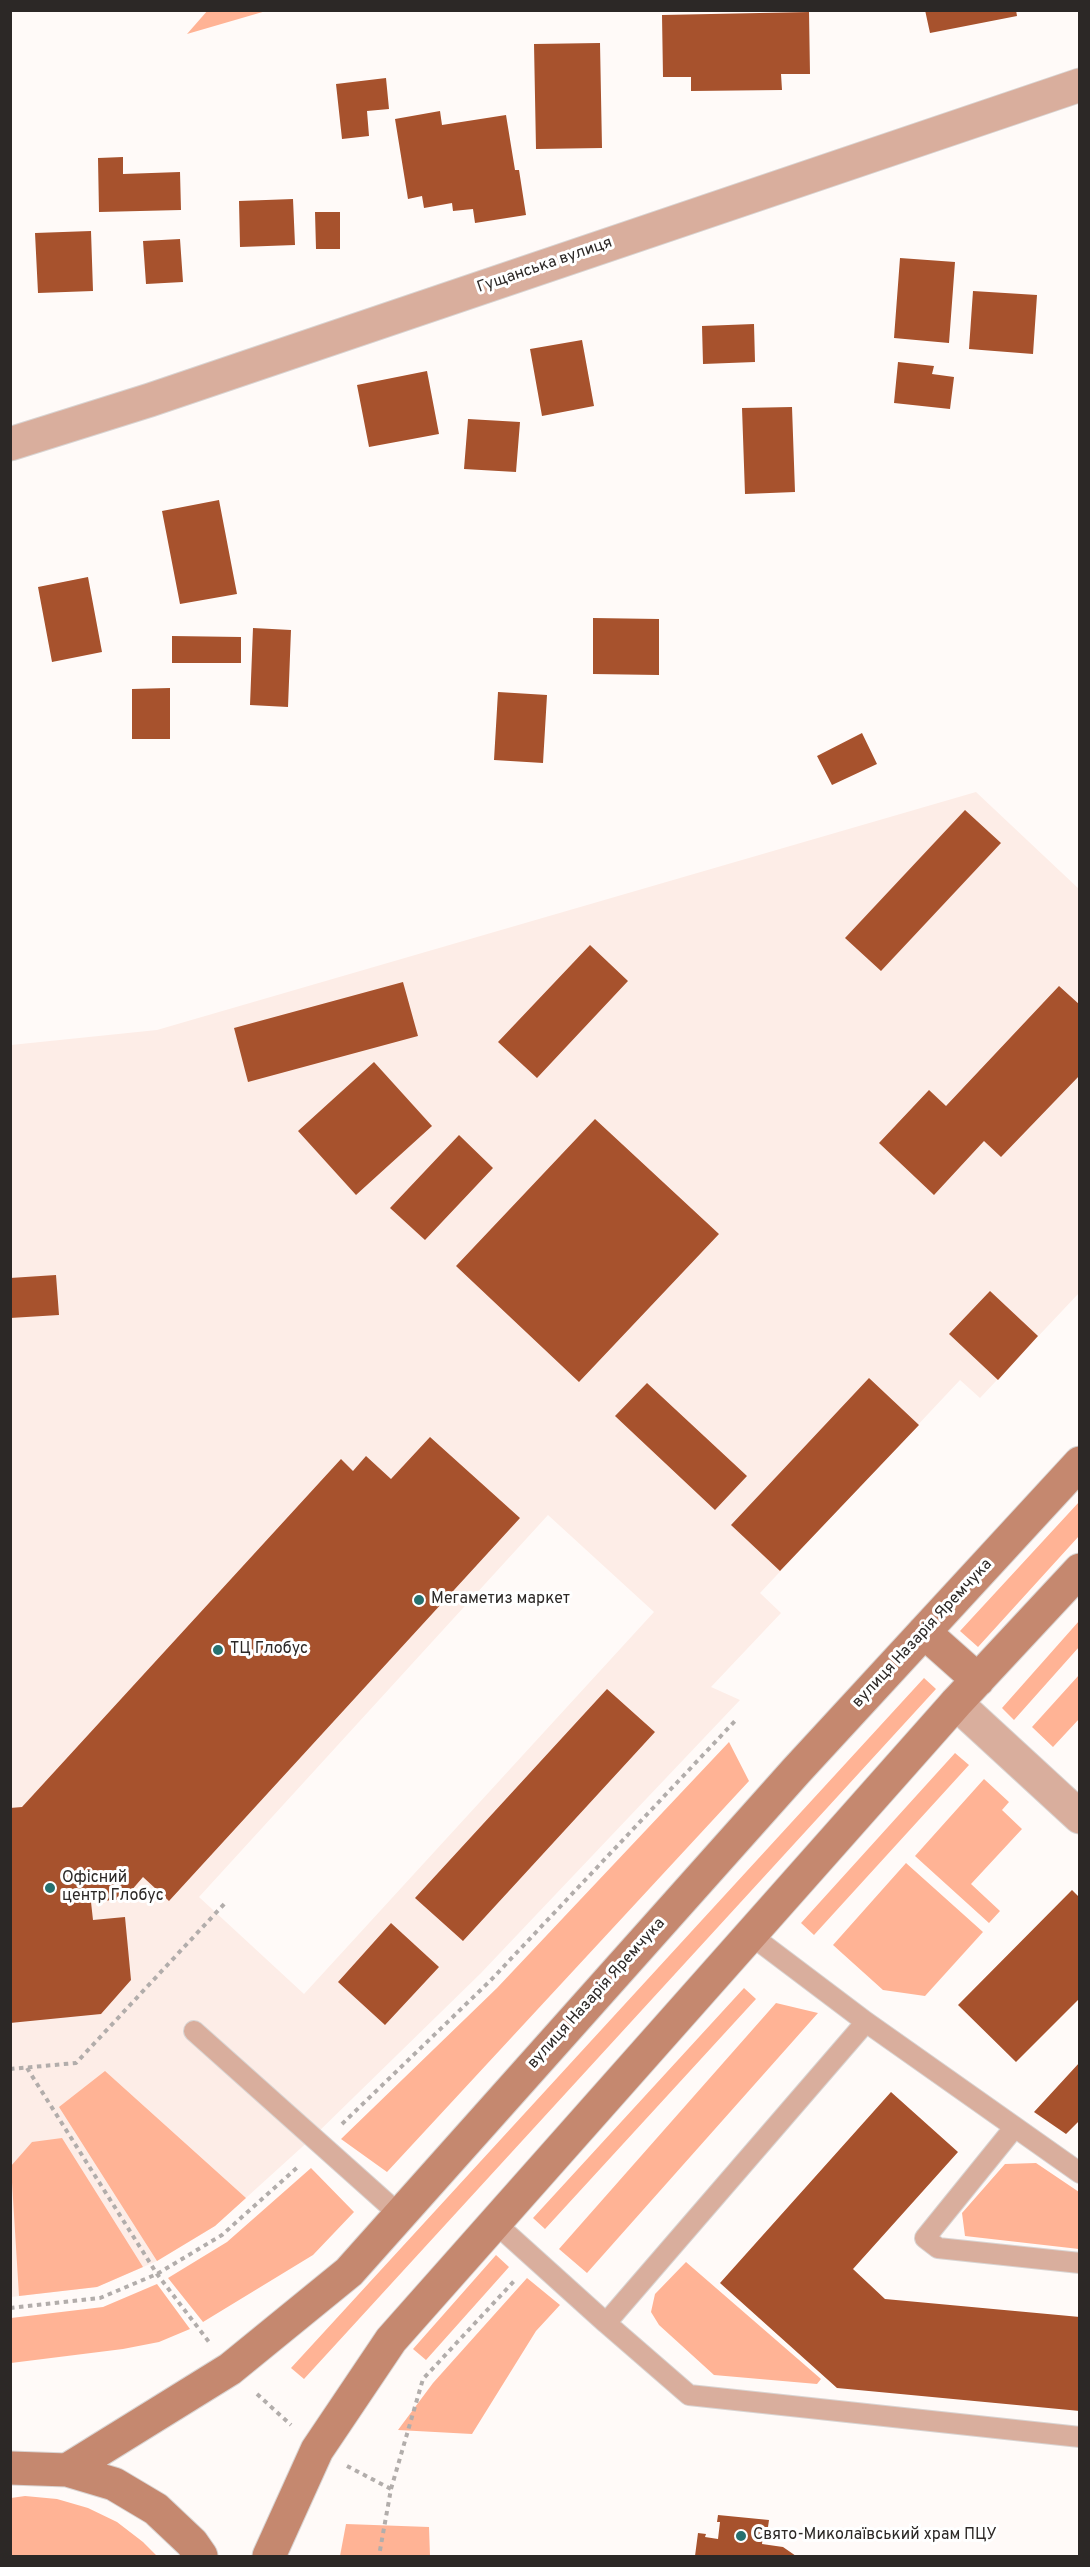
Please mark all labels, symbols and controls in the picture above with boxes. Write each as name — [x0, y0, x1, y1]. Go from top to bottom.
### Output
street label: Гущанська вулиця — [475, 234, 615, 298]
street label: вулиця Назарія Яремчука — [849, 1556, 997, 1712]
place label: Мегаметиз маркет — [431, 1590, 570, 1610]
marker: Мегаметиз маркет — [412, 1593, 426, 1607]
place label: ТЦ Глобус — [230, 1640, 308, 1660]
marker: ТЦ Глобус — [211, 1643, 225, 1657]
place label: Офісний центр Глобус — [62, 1869, 164, 1907]
marker: Офісний центр Глобус — [43, 1881, 57, 1895]
street label: вулиця Назарія Яремчука — [524, 1915, 670, 2073]
place label: Свято-Миколаївський храм ПЦУ — [753, 2526, 997, 2546]
marker: Свято-Миколаївський храм ПЦУ — [734, 2529, 748, 2543]

